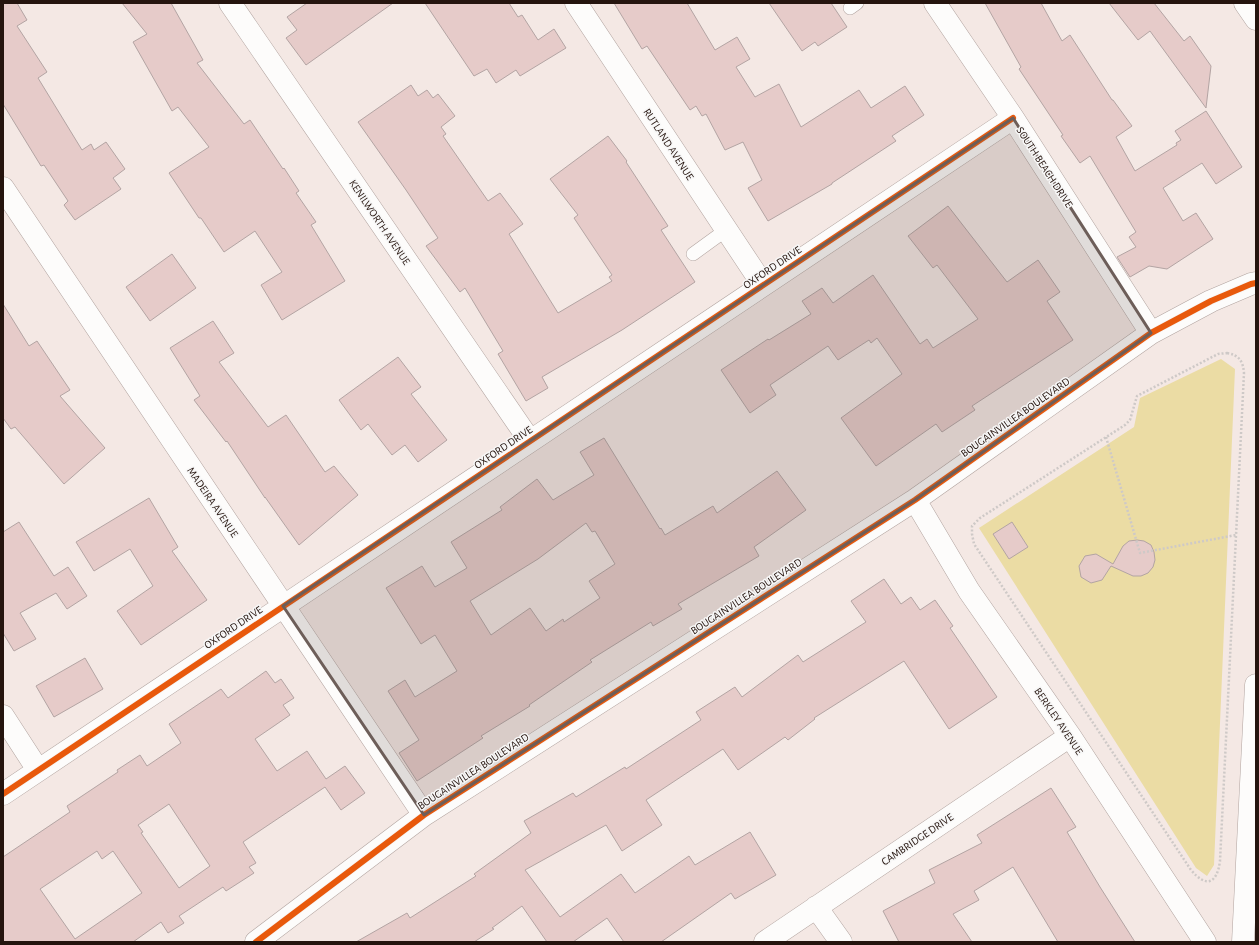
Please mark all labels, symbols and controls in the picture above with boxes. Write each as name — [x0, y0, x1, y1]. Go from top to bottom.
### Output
street label: RUTLAND AVENUE — [641, 107, 696, 183]
street label: SOUTH BEACH DRIVE — [1014, 125, 1075, 210]
street label: KENILWORTH AVENUE — [347, 178, 413, 267]
street label: OXFORD DRIVE — [741, 244, 804, 291]
street label: BOUGAINVILLEA BOULEVARD — [959, 376, 1072, 459]
street label: OXFORD DRIVE — [472, 424, 535, 471]
street label: MADEIRA AVENUE — [185, 465, 240, 540]
street label: BOUGAINVILLEA BOULEVARD — [689, 556, 804, 636]
street label: OXFORD DRIVE — [202, 604, 265, 651]
street label: BERKLEY AVENUE — [1032, 686, 1085, 757]
street label: BOUGAINVILLEA BOULEVARD — [416, 731, 531, 811]
street label: CAMBRIDGE DRIVE — [879, 811, 956, 867]

